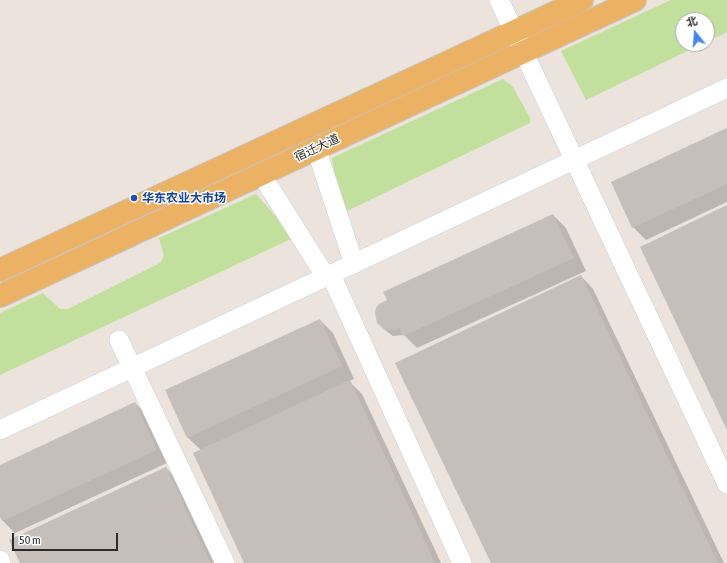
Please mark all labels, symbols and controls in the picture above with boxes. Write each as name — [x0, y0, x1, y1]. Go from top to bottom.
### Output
north arrow — [675, 12, 715, 52]
text: 北 — [685, 14, 699, 29]
street label: 宿迁大道 — [292, 131, 342, 165]
place label: 华东农业大市场 — [142, 191, 226, 205]
marker: 华东农业大市场 — [129, 193, 139, 203]
scale bar — [14, 525, 120, 551]
text: 50 m — [19, 533, 41, 547]

